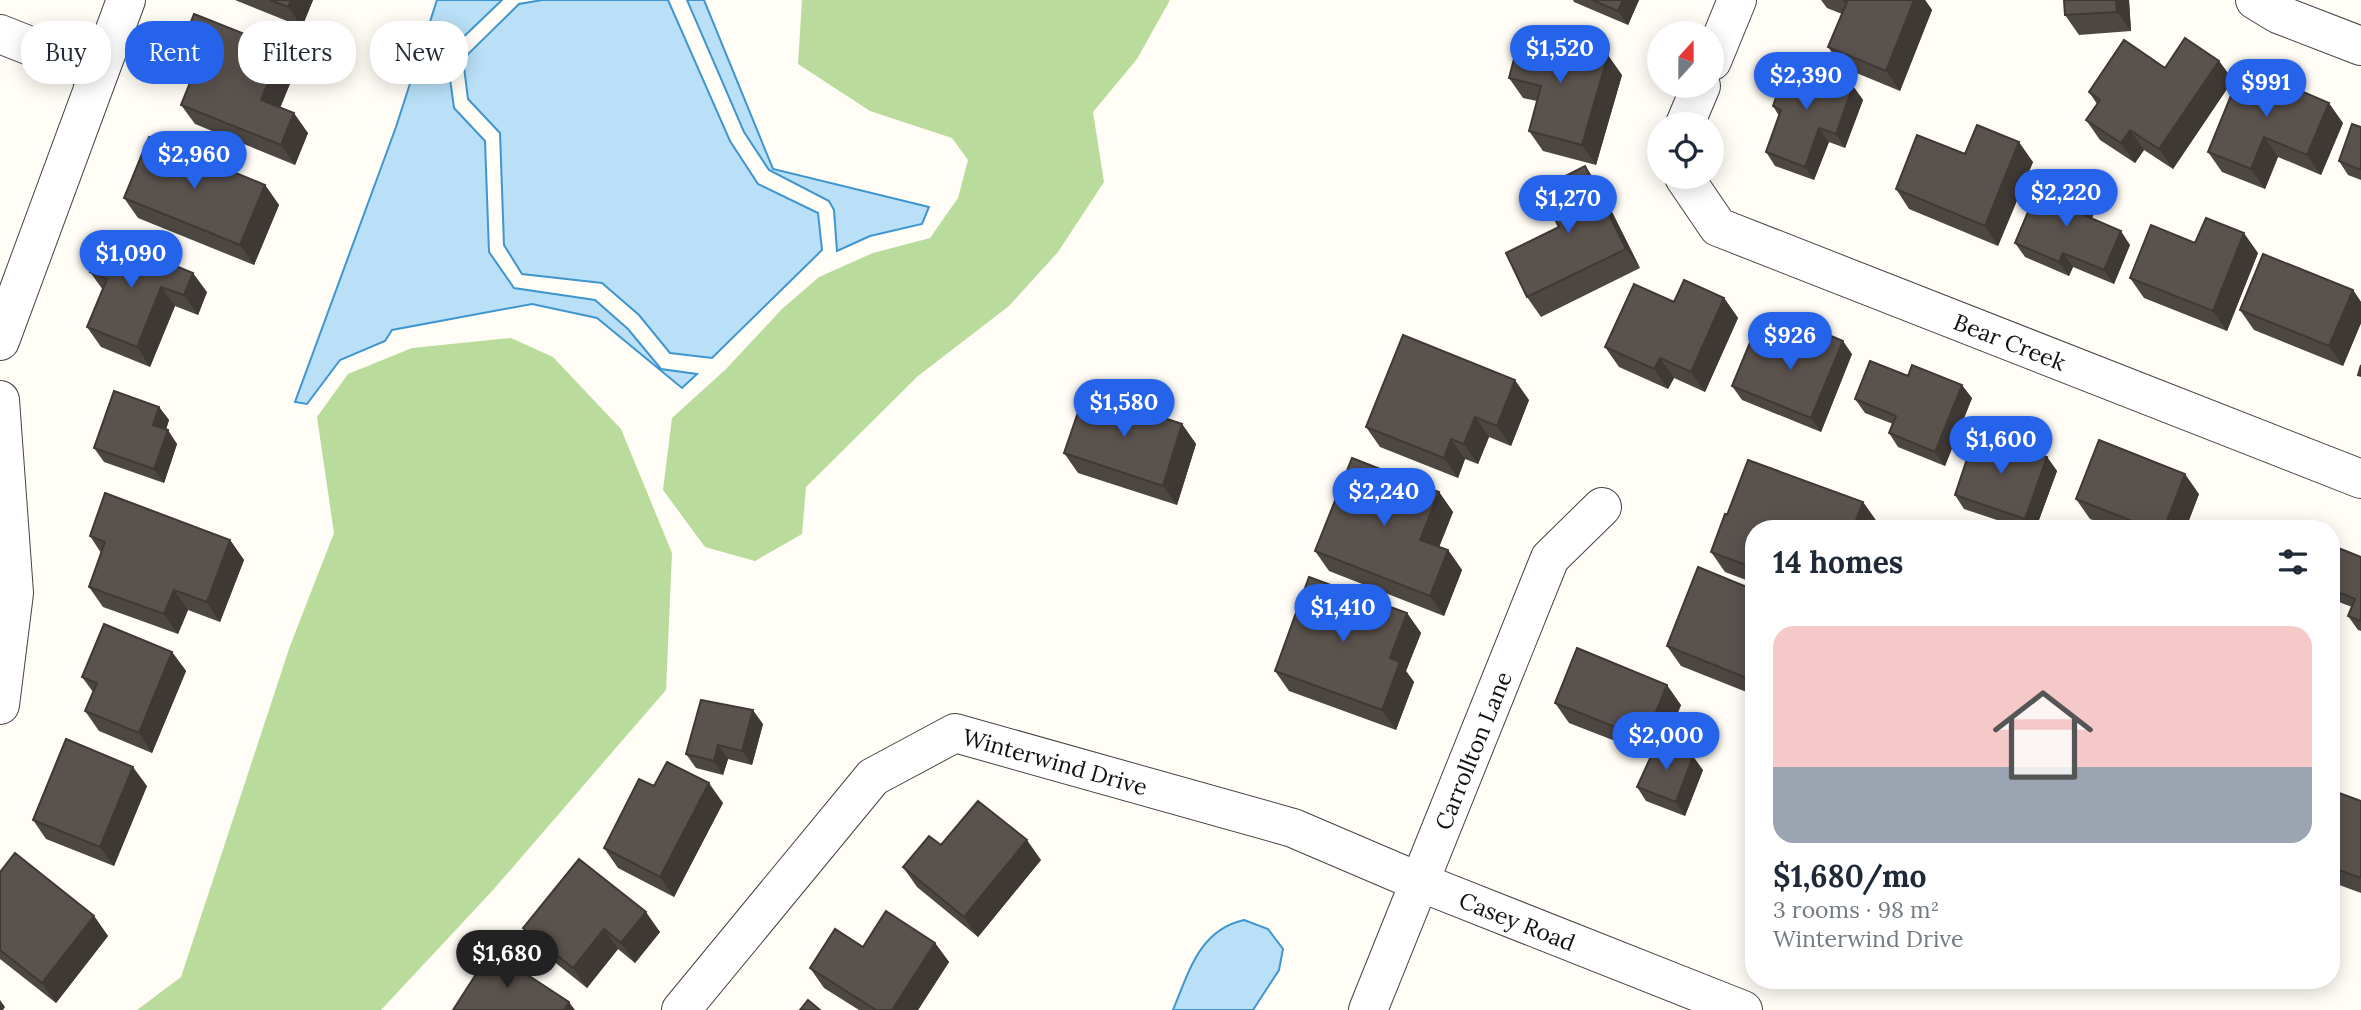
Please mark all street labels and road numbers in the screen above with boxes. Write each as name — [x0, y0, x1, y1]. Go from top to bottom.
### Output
street label: Bear Creek — [1950, 306, 2071, 377]
street label: Carrollton Lane — [1428, 667, 1517, 834]
street label: Winterwind Drive — [960, 721, 1151, 801]
street label: Casey Road — [1455, 885, 1580, 957]

